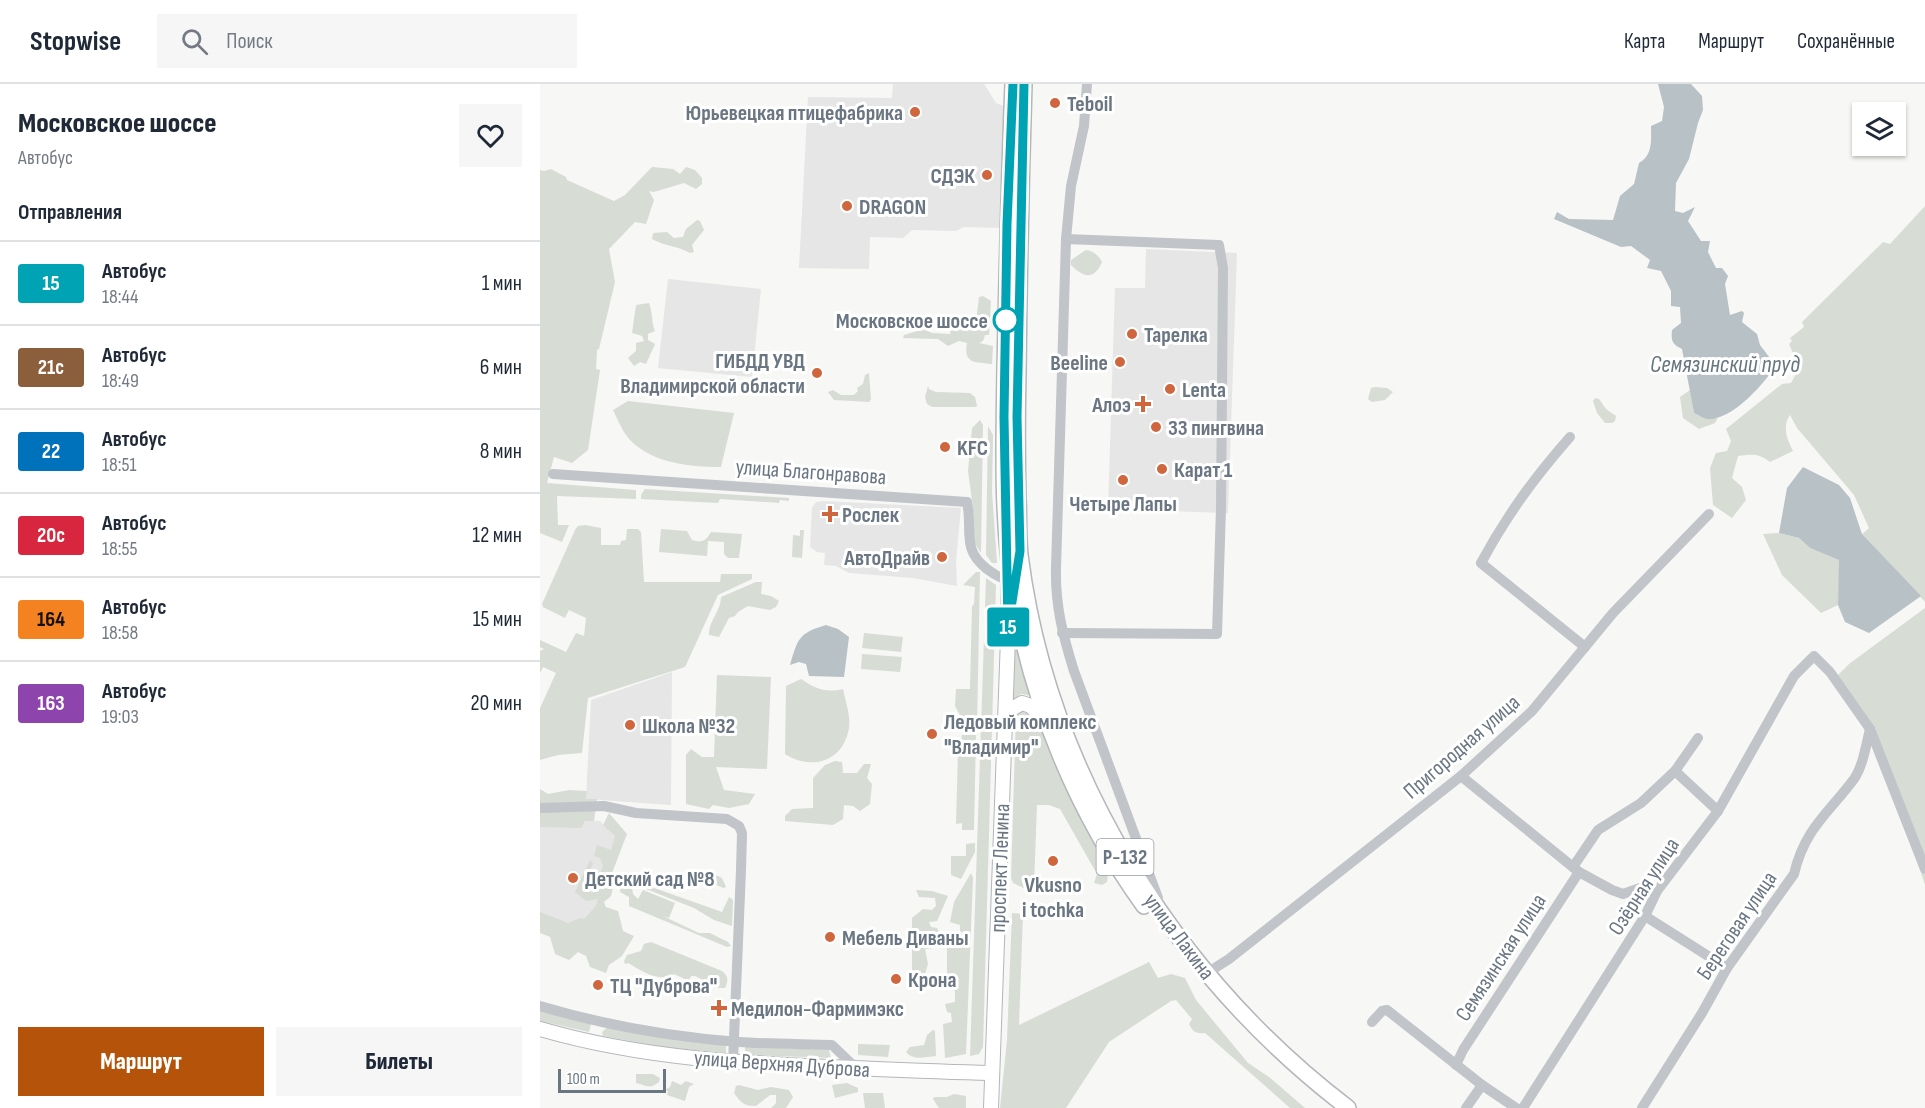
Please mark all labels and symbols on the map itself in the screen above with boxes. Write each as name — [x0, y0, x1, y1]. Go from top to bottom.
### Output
place label: Teboil — [1067, 91, 1113, 118]
marker: Teboil — [1048, 96, 1062, 110]
place label: Юрьевецкая птицефабрика — [685, 100, 903, 127]
marker: Юрьевецкая птицефабрика — [908, 105, 922, 119]
place label: СДЭК — [931, 163, 975, 190]
marker: СДЭК — [980, 168, 994, 182]
place label: DRAGON — [859, 194, 926, 221]
marker: DRAGON — [840, 199, 854, 213]
marker: Московское шоссе — [993, 307, 1019, 333]
place label: Московское шоссе — [836, 308, 988, 335]
place label: Тарелка — [1144, 322, 1208, 349]
marker: Тарелка — [1125, 327, 1139, 341]
place label: ГИБДД УВД Владимирской области — [620, 348, 805, 400]
place label: Beeline — [1050, 350, 1108, 377]
water label: Семязинский пруд — [1650, 350, 1800, 379]
marker: Beeline — [1113, 355, 1127, 369]
marker: ГИБДД УВД Владимирской области — [810, 366, 824, 380]
place label: Lenta — [1182, 377, 1226, 404]
marker: Lenta — [1163, 382, 1177, 396]
place label: Алоэ — [1091, 392, 1131, 419]
marker: Алоэ — [1136, 397, 1150, 411]
place label: 33 пингвина — [1168, 415, 1264, 442]
marker: 33 пингвина — [1149, 420, 1163, 434]
place label: KFC — [957, 435, 988, 462]
marker: KFC — [938, 440, 952, 454]
street label: улица Благонравова — [735, 454, 887, 491]
place label: Карат 1 — [1174, 457, 1233, 484]
marker: Карат 1 — [1155, 462, 1169, 476]
marker: Четыре Лапы — [1116, 473, 1130, 487]
place label: Четыре Лапы — [1069, 491, 1177, 518]
place label: Рослек — [842, 502, 900, 529]
marker: Рослек — [823, 507, 837, 521]
place label: АвтоДрайв — [843, 545, 930, 572]
marker: АвтоДрайв — [935, 550, 949, 564]
line badge: 15 — [981, 608, 1035, 646]
street label: Пригородная улица — [1398, 689, 1526, 805]
place label: Ледовый комплекс "Владимир" — [944, 709, 1096, 761]
place label: Школа №32 — [642, 713, 735, 740]
marker: Школа №32 — [623, 718, 637, 732]
marker: Ледовый комплекс "Владимир" — [925, 727, 939, 741]
street label: проспект Ленина — [985, 803, 1016, 933]
street label: Озёрная улица — [1603, 833, 1686, 941]
road number: Р-132 — [1096, 839, 1154, 875]
marker: Vkusno i tochka — [1046, 854, 1060, 868]
place label: Детский сад №8 — [585, 866, 715, 893]
street label: Береговая улица — [1691, 867, 1783, 985]
marker: Детский сад №8 — [566, 871, 580, 885]
place label: Vkusno i tochka — [1022, 872, 1084, 924]
street label: улица Лакина — [1137, 888, 1220, 986]
street label: Семязинская улица — [1450, 889, 1552, 1027]
place label: Мебель Диваны — [842, 925, 968, 952]
marker: Мебель Диваны — [823, 930, 837, 944]
place label: Крона — [908, 967, 956, 994]
marker: Крона — [889, 972, 903, 986]
place label: ТЦ "Дуброва" — [610, 973, 717, 1000]
marker: ТЦ "Дуброва" — [591, 978, 605, 992]
place label: Медилон-Фармимэкс — [731, 996, 904, 1023]
marker: Медилон-Фармимэкс — [712, 1001, 726, 1015]
street label: улица Верхняя Дуброва — [693, 1045, 871, 1084]
scale bar — [558, 1066, 666, 1094]

